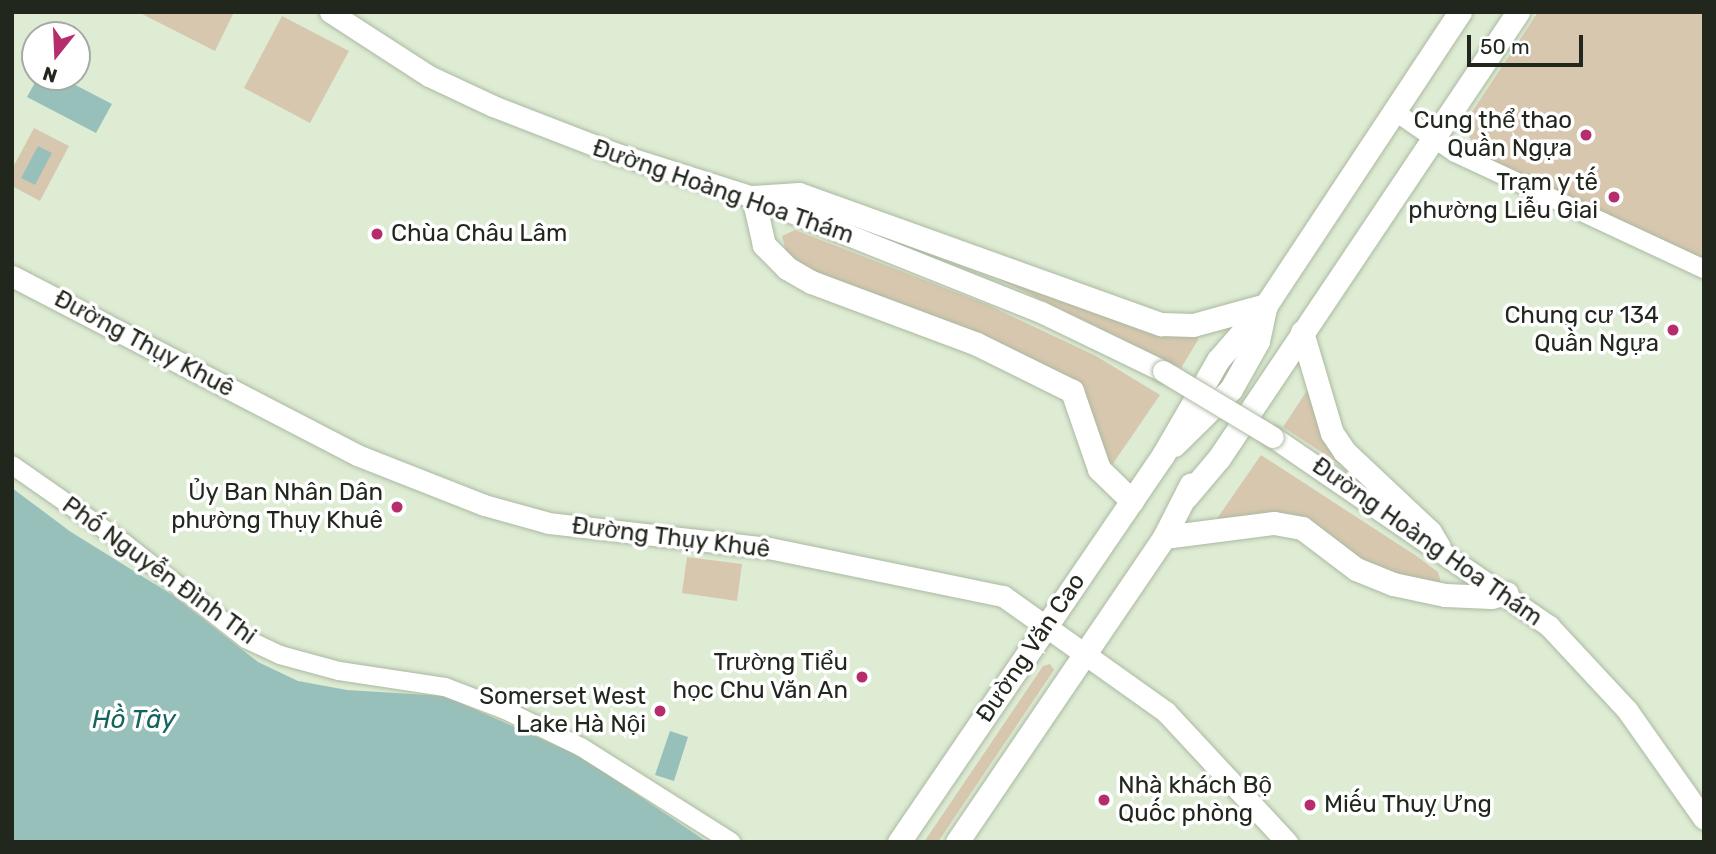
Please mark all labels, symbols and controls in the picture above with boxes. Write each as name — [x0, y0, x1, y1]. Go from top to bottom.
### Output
north arrow — [21, 21, 91, 91]
scale bar — [1471, 21, 1586, 65]
text: 50 m — [1480, 34, 1530, 59]
text: N — [40, 61, 60, 88]
place label: Cung thể thao Quần Ngựa — [1413, 107, 1572, 163]
marker: Cung thể thao Quần Ngựa — [1578, 127, 1594, 143]
street label: Đường Hoàng Hoa Thám — [590, 134, 856, 250]
place label: Trạm y tế phường Liễu Giai — [1411, 169, 1598, 225]
marker: Trạm y tế phường Liễu Giai — [1604, 187, 1624, 207]
place label: Chùa Châu Lâm — [391, 220, 567, 248]
marker: Chùa Châu Lâm — [369, 226, 385, 242]
street label: Đường Thụy Khuê — [49, 285, 239, 403]
place label: Chung cư 134 Quần Ngựa — [1506, 302, 1659, 358]
marker: Chung cư 134 Quần Ngựa — [1665, 322, 1681, 338]
street label: Đường Hoàng Hoa Thám — [1307, 452, 1547, 632]
place label: Ủy Ban Nhân Dân phường Thụy Khuê — [172, 479, 383, 535]
street label: Phố Nguyễn Đình Thi — [56, 491, 262, 651]
marker: Ủy Ban Nhân Dân phường Thụy Khuê — [389, 499, 405, 515]
street label: Đường Thụy Khuê — [570, 512, 772, 564]
street label: Đường Văn Cao — [971, 569, 1091, 727]
place label: Trường Tiểu học Chu Văn An — [670, 649, 848, 705]
marker: Trường Tiểu học Chu Văn An — [854, 669, 870, 685]
place label: Somerset West Lake Hà Nội — [479, 683, 646, 739]
marker: Somerset West Lake Hà Nội — [652, 703, 668, 719]
water label: Hồ Tây — [92, 704, 176, 736]
place label: Nhà khách Bộ Quốc phòng — [1118, 772, 1273, 828]
place label: Miếu Thuỵ Ưng — [1324, 791, 1490, 819]
marker: Nhà khách Bộ Quốc phòng — [1096, 792, 1112, 808]
marker: Miếu Thuỵ Ưng — [1302, 797, 1318, 813]

